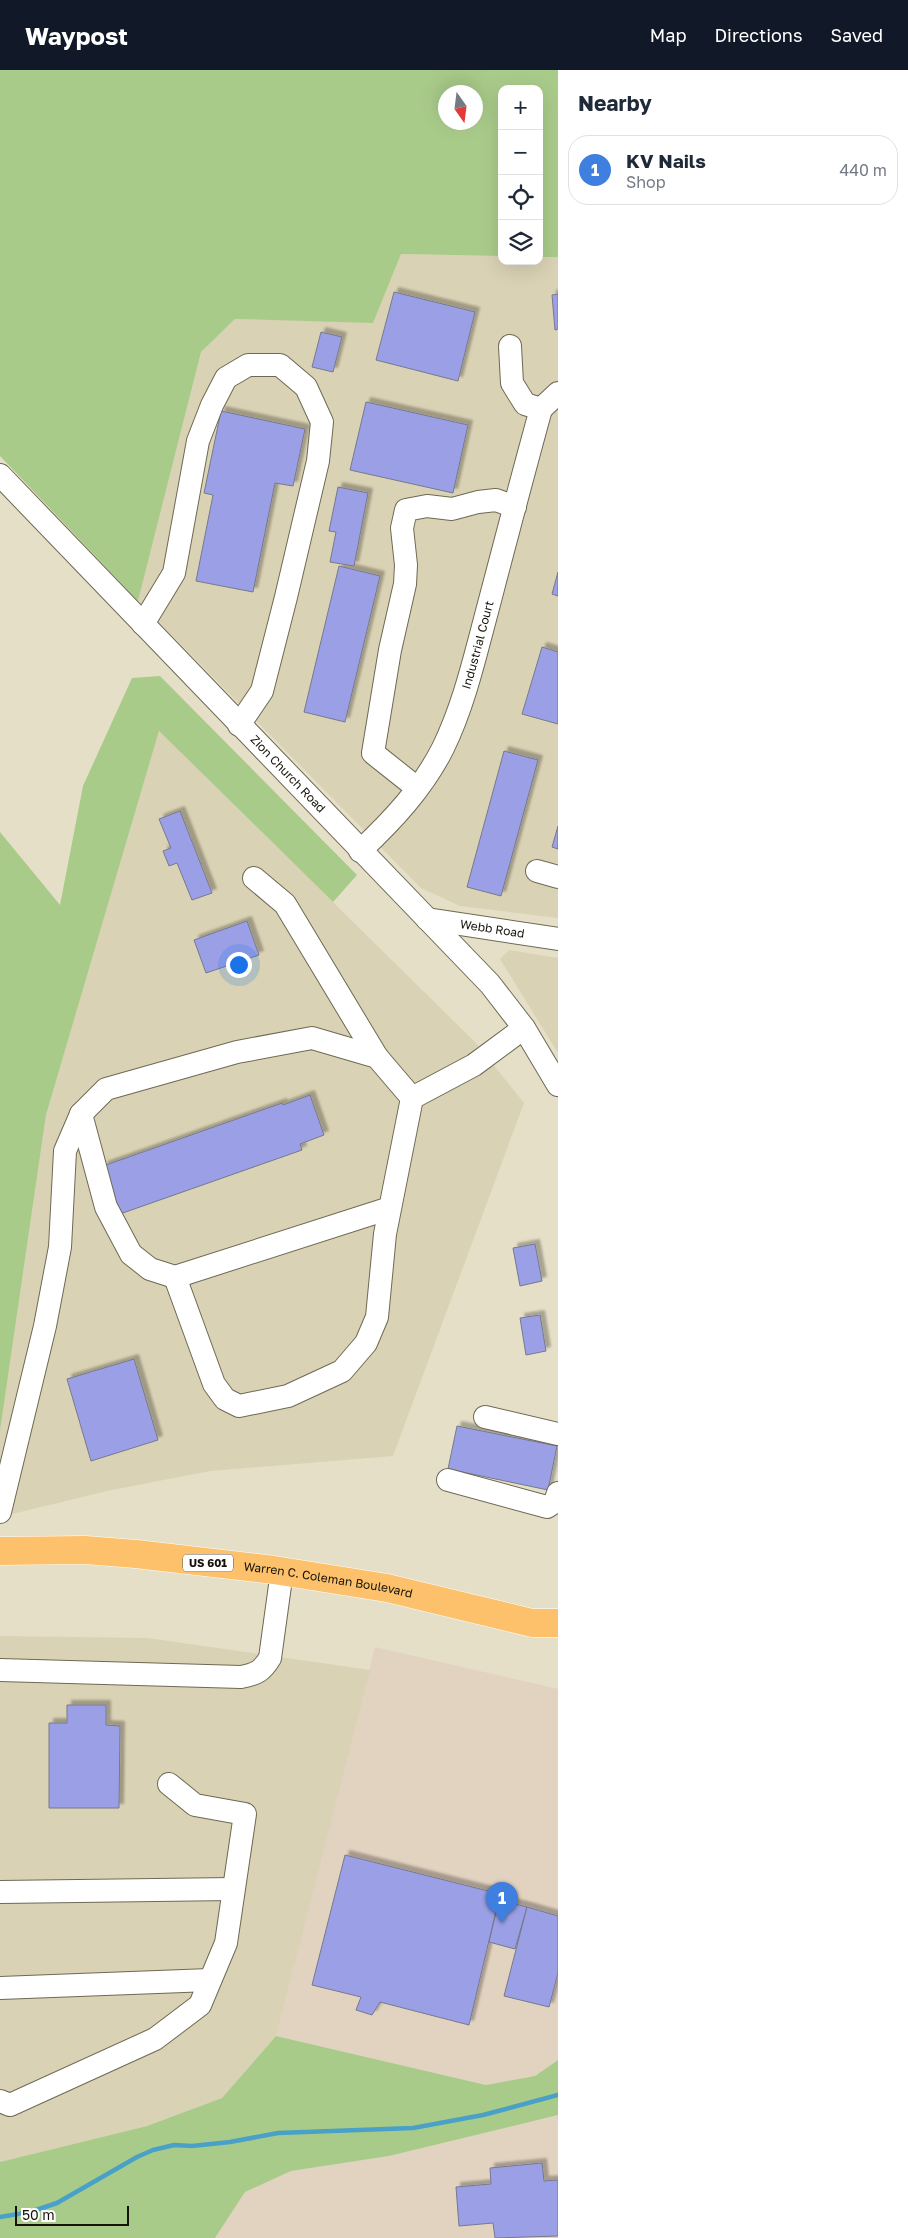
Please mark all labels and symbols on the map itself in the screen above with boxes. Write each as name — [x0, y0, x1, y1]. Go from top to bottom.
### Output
north arrow — [438, 85, 483, 130]
street label: Industrial Court — [458, 599, 497, 691]
street label: Zion Church Road — [247, 732, 329, 815]
street label: Webb Road — [459, 916, 526, 941]
your location — [226, 952, 252, 978]
road number: US 601 — [183, 1555, 233, 1572]
street label: Warren C. Coleman Boulevard — [243, 1559, 414, 1601]
pin: 1 — [486, 1882, 518, 1923]
scale bar — [15, 2203, 129, 2226]

